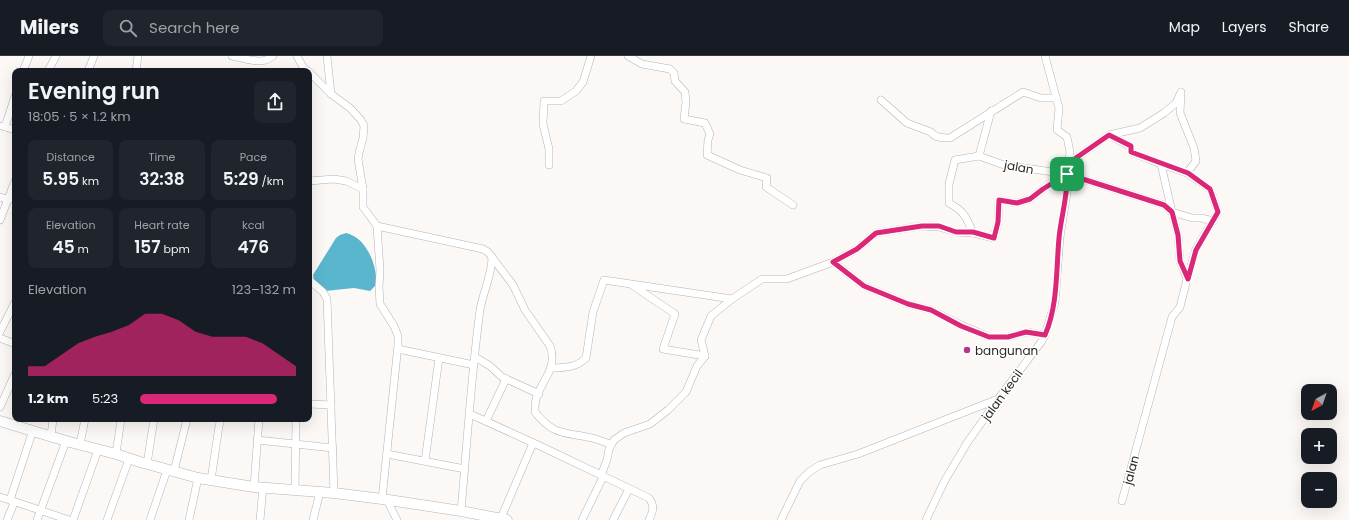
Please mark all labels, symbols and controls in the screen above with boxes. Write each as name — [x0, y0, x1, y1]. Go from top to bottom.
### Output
search box — [103, 10, 383, 46]
text: Milers — [20, 14, 79, 41]
icon: search — [117, 17, 139, 39]
text: Search here — [149, 17, 239, 38]
text: Map — [1169, 17, 1200, 37]
text: Layers — [1222, 17, 1266, 37]
text: Share — [1288, 17, 1329, 37]
text: Evening run — [28, 76, 160, 107]
button: share — [254, 81, 296, 123]
text: 18:05 · 5 × 1.2 km — [28, 107, 131, 126]
text: Distance — [47, 149, 95, 165]
text: Time — [149, 149, 175, 165]
text: Pace — [240, 149, 267, 165]
street label: jalan — [1002, 156, 1035, 178]
pin — [1050, 157, 1084, 191]
icon: arrive — [1056, 163, 1078, 185]
text: 5.95 — [42, 167, 79, 191]
text: 32:38 — [139, 167, 185, 191]
text: 5:29 — [223, 167, 259, 191]
text: km — [79, 173, 99, 189]
text: /km — [259, 173, 284, 189]
text: Elevation — [46, 217, 95, 233]
text: Heart rate — [134, 217, 190, 233]
text: kcal — [242, 217, 265, 233]
text: 45 — [52, 235, 75, 259]
text: 157 — [134, 235, 161, 259]
text: 476 — [238, 235, 269, 259]
text: m — [75, 241, 89, 257]
text: bpm — [161, 241, 190, 257]
text: Elevation — [28, 280, 87, 299]
text: 123–132 m — [232, 280, 296, 299]
place label: bangunan — [975, 342, 1038, 359]
marker: bangunan — [962, 345, 972, 355]
street label: jalan kecil — [977, 366, 1026, 425]
north arrow — [1301, 384, 1337, 420]
map controls — [1301, 384, 1337, 508]
text: 1.2 km — [28, 389, 69, 408]
text: 5:23 — [92, 389, 118, 408]
button: + — [1301, 428, 1337, 464]
street label: jalan — [1119, 453, 1143, 488]
button: − — [1301, 472, 1337, 508]

